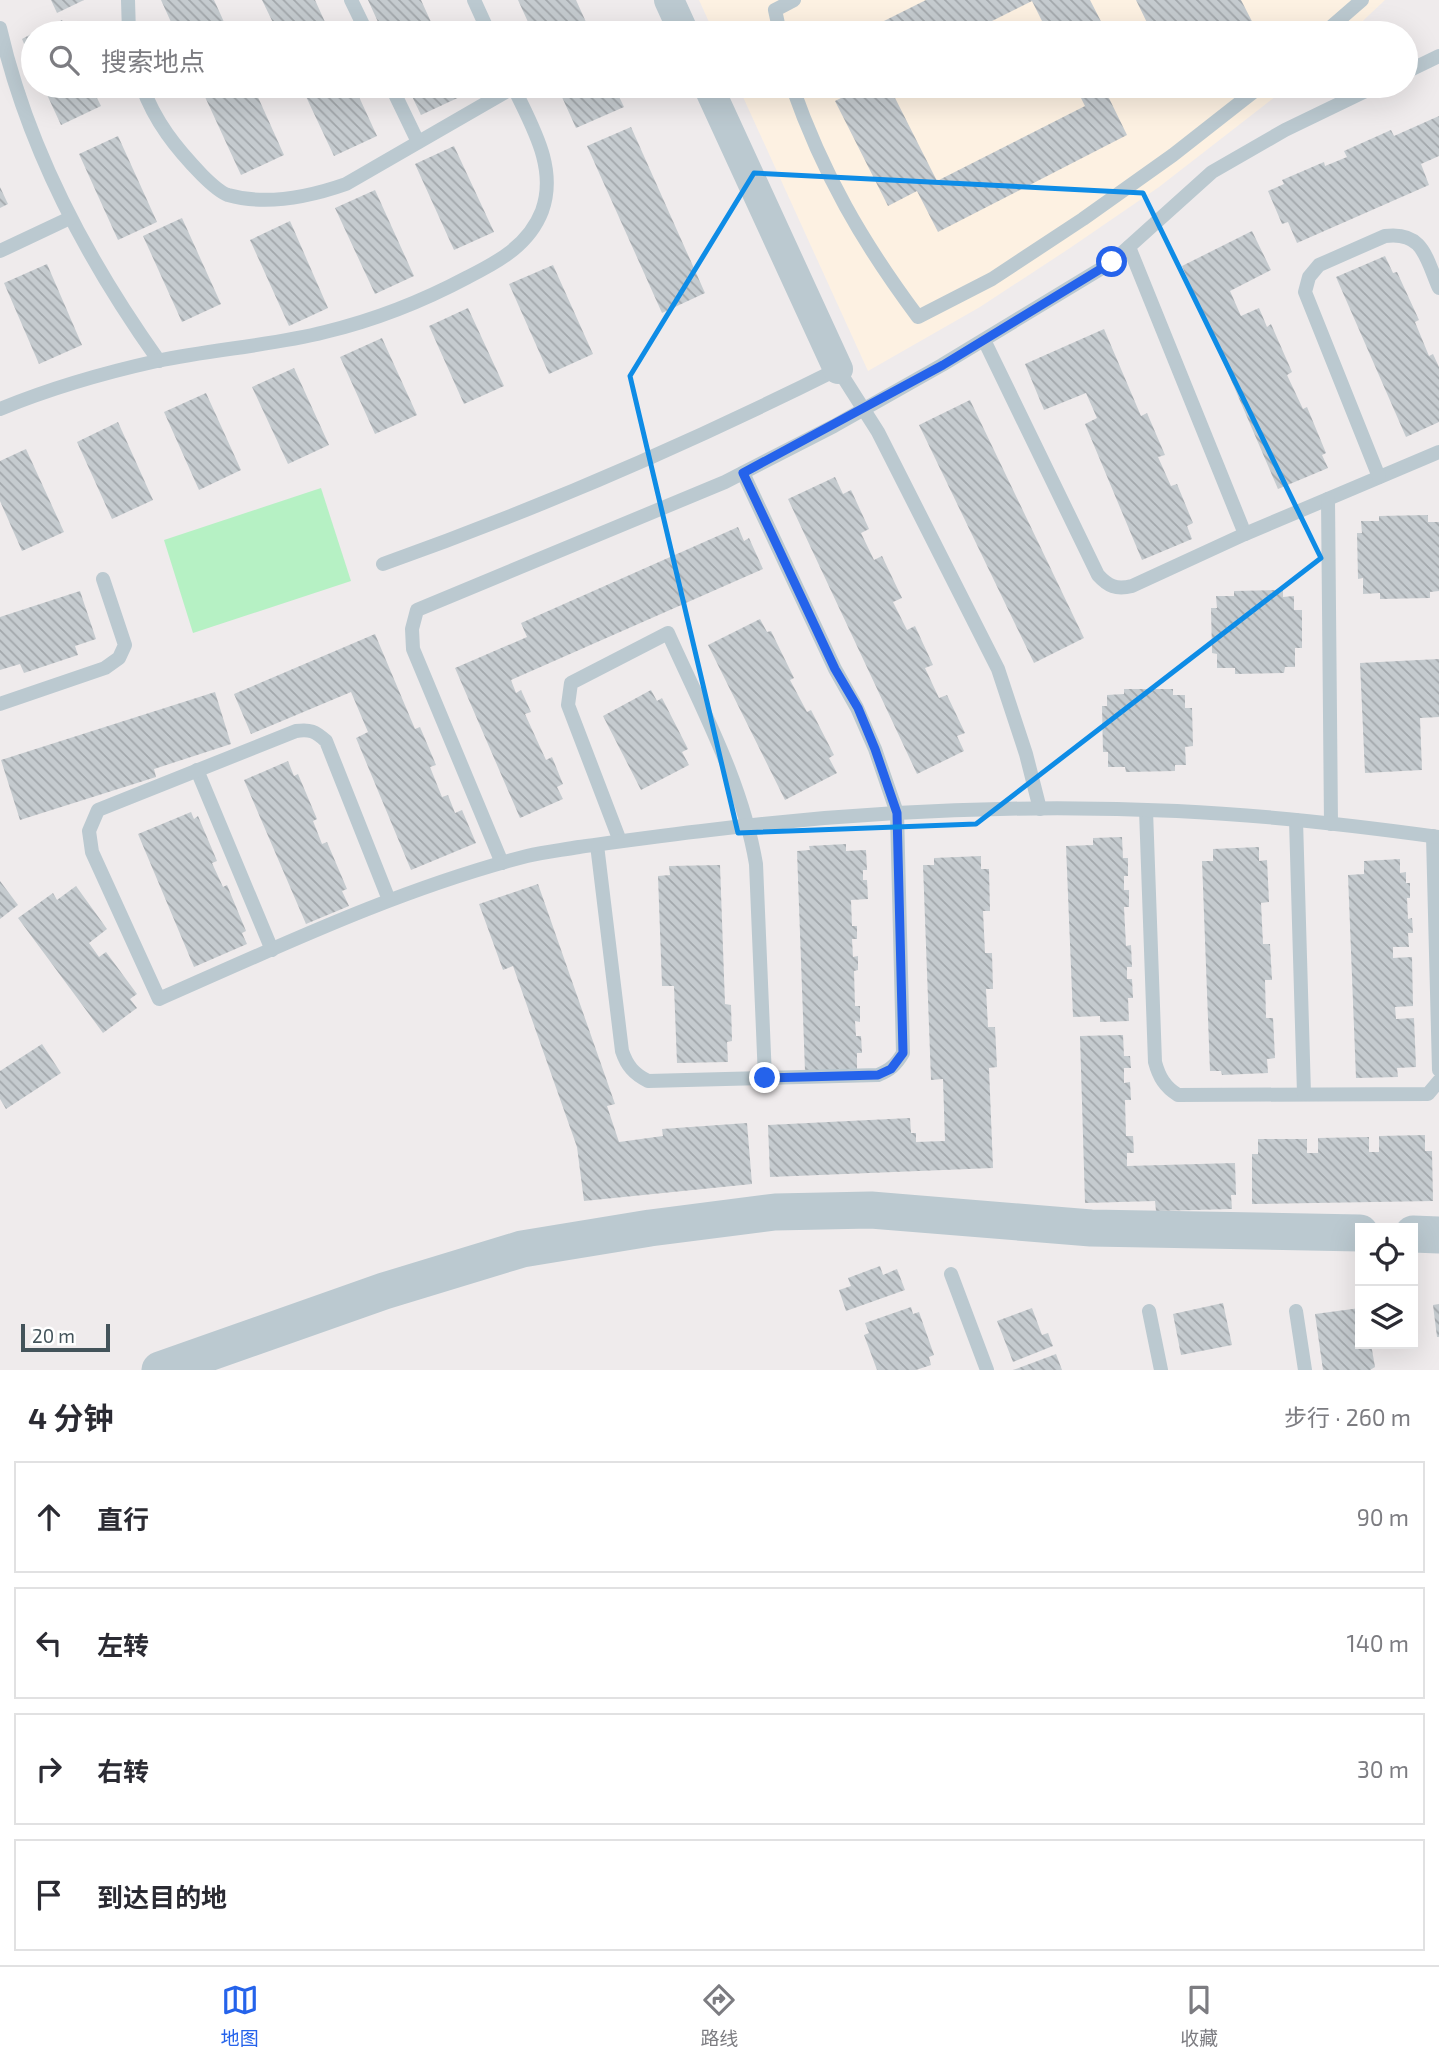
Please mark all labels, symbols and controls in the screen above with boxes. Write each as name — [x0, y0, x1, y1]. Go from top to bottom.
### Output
search box — [21, 21, 1418, 98]
icon: search — [45, 41, 83, 79]
text: 搜索地点 — [101, 45, 205, 76]
route start — [1096, 246, 1127, 277]
route end — [749, 1062, 780, 1093]
map controls — [1355, 1223, 1418, 1349]
button: locate — [1355, 1223, 1418, 1286]
button: layers — [1355, 1286, 1418, 1349]
scale bar — [21, 1321, 110, 1353]
text: 20 m — [32, 1324, 75, 1347]
text: 4 分钟 — [28, 1399, 114, 1435]
text: 步行 · 260 m — [1284, 1403, 1411, 1431]
icon: ahead — [30, 1498, 68, 1536]
text: 直行 — [97, 1503, 149, 1534]
text: 90 m — [1357, 1503, 1409, 1531]
icon: left — [30, 1624, 68, 1662]
text: 左转 — [97, 1629, 149, 1660]
text: 140 m — [1347, 1629, 1409, 1657]
icon: right — [30, 1750, 68, 1788]
text: 右转 — [97, 1755, 149, 1786]
text: 30 m — [1357, 1755, 1409, 1783]
icon: arrive — [30, 1876, 68, 1914]
text: 到达目的地 — [97, 1881, 227, 1912]
tab: 地图 — [221, 1981, 259, 2050]
tab: 路线 — [700, 1981, 738, 2050]
tab: 收藏 — [1180, 1981, 1218, 2050]

